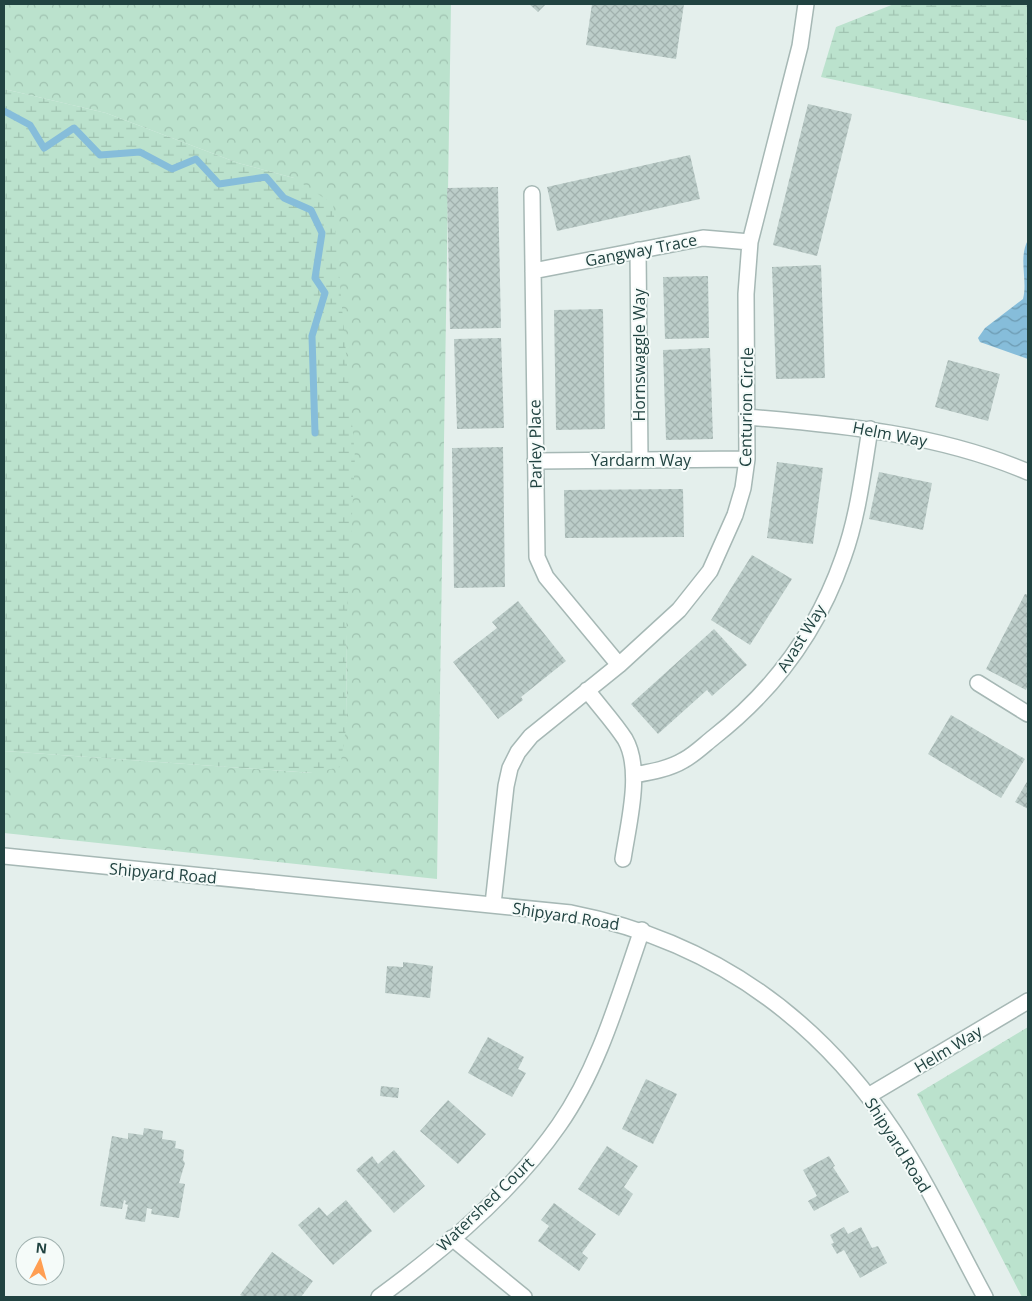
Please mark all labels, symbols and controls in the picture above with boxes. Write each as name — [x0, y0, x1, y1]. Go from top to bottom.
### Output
street label: Gangway Trace — [583, 228, 699, 272]
street label: Hornswaggle Way — [628, 288, 650, 421]
street label: Centurion Circle — [734, 347, 758, 467]
street label: Parley Place — [523, 399, 547, 489]
street label: Helm Way — [851, 416, 930, 452]
street label: Yardarm Way — [591, 449, 692, 471]
street label: Avast Way — [771, 599, 831, 676]
street label: Shipyard Road — [108, 857, 218, 889]
street label: Shipyard Road — [511, 897, 621, 935]
street label: Helm Way — [910, 1020, 987, 1078]
street label: Shipyard Road — [860, 1093, 936, 1197]
street label: Watershed Court — [432, 1152, 539, 1256]
north arrow — [15, 1236, 65, 1286]
text: N — [35, 1238, 48, 1258]

